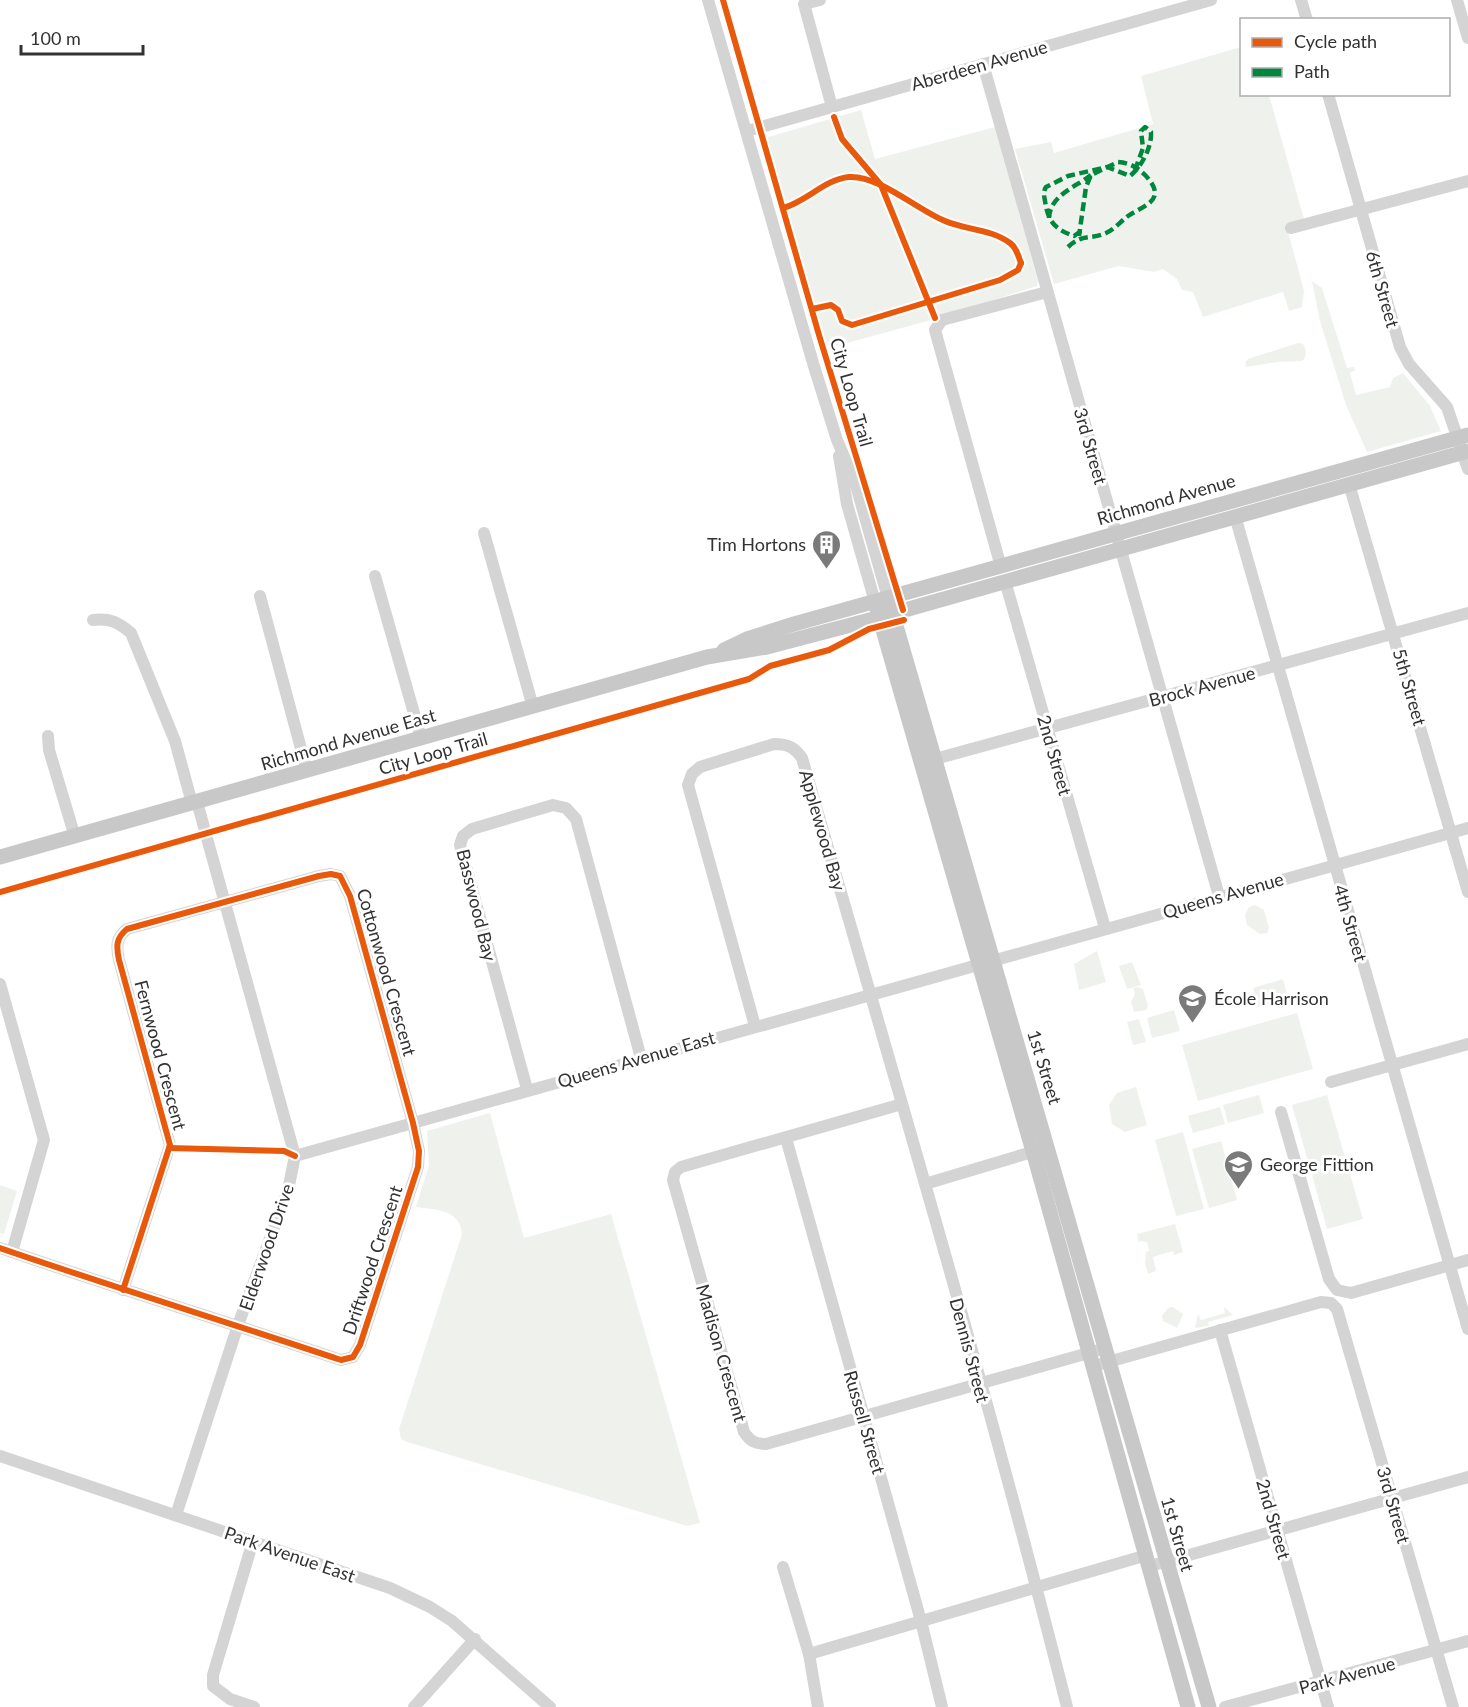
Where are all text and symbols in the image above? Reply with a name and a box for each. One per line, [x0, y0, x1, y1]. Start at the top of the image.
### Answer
scale bar [21, 18, 142, 56]
legend [1240, 18, 1450, 96]
text: 100 m [30, 27, 81, 49]
text: Cycle path [1294, 30, 1377, 52]
street label: Aberdeen Avenue [908, 35, 1050, 95]
text: Path [1294, 60, 1330, 82]
street label: 6th Street [1362, 248, 1405, 330]
street label: City Loop Trail [826, 335, 878, 449]
street label: 3rd Street [1070, 405, 1113, 487]
street label: Richmond Avenue [1094, 469, 1238, 529]
building icon: Tim Hortons [811, 528, 843, 570]
place label: Tim Hortons [707, 533, 806, 555]
street label: 5th Street [1389, 646, 1432, 728]
street label: Brock Avenue [1146, 661, 1258, 711]
street label: Richmond Avenue East [258, 703, 439, 775]
street label: 2nd Street [1033, 712, 1077, 798]
street label: City Loop Trail [376, 727, 490, 779]
street label: Applewood Bay [795, 767, 851, 894]
street label: Basswood Bay [452, 847, 502, 964]
street label: Queens Avenue [1160, 867, 1286, 923]
street label: 4th Street [1330, 882, 1373, 964]
street label: Cottonwood Crescent [353, 886, 422, 1059]
street label: Fernwood Crescent [130, 978, 192, 1133]
school or university icon: École Harrison [1177, 982, 1209, 1024]
place label: École Harrison [1214, 987, 1329, 1009]
street label: Queens Avenue East [555, 1026, 718, 1092]
street label: 1st Street [1023, 1027, 1067, 1107]
school or university icon: George Fittion [1223, 1148, 1255, 1190]
place label: George Fittion [1260, 1153, 1374, 1175]
street label: Elderwood Drive [234, 1181, 298, 1313]
street label: Driftwood Crescent [338, 1182, 407, 1337]
street label: Madison Crescent [692, 1282, 752, 1425]
street label: Dennis Street [945, 1295, 995, 1405]
street label: Russell Street [840, 1368, 890, 1477]
street label: 3rd Street [1373, 1464, 1416, 1546]
street label: 2nd Street [1252, 1476, 1296, 1562]
street label: 1st Street [1157, 1494, 1199, 1574]
street label: Park Avenue East [222, 1521, 359, 1587]
street label: Park Avenue [1296, 1652, 1398, 1698]

